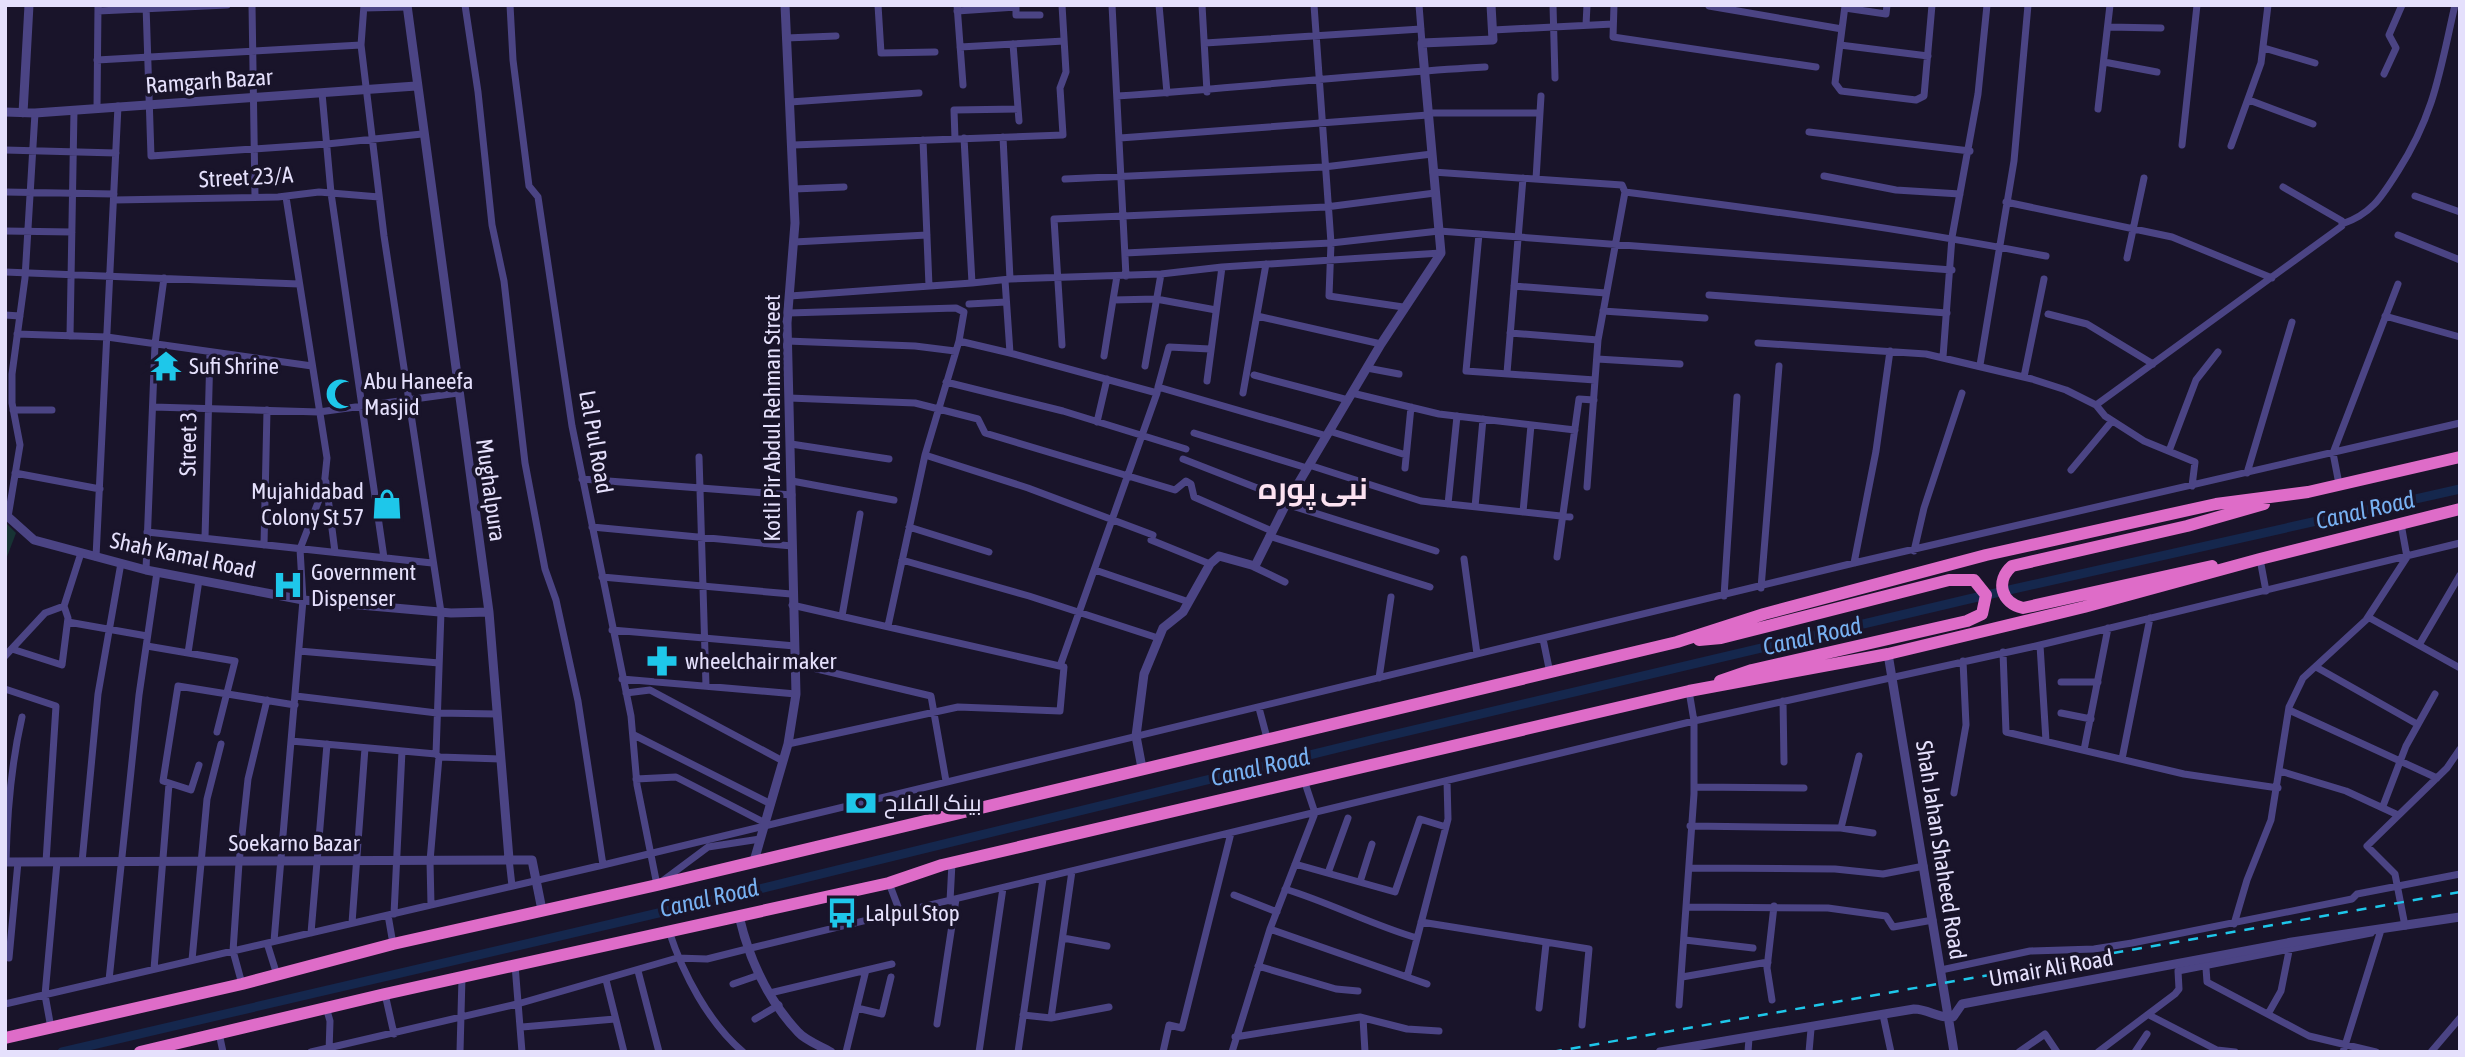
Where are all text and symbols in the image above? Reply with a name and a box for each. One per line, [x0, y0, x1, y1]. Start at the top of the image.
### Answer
street label: Ramgarh Bazar [145, 64, 275, 98]
street label: Street 23/A [198, 162, 294, 192]
street label: Kotli Pir Abdul Rehman Street [759, 294, 785, 542]
temple icon: Sufi Shrine [149, 349, 183, 383]
place label: Sufi Shrine [189, 353, 279, 379]
place label: Abu Haneefa Masjid [364, 368, 473, 420]
mosque icon: Abu Haneefa Masjid [324, 377, 358, 411]
street label: Lal Pul Road [574, 388, 618, 496]
street label: Street 3 [174, 412, 202, 476]
street label: Mughalpura [471, 437, 511, 543]
district label: نبی پورہ [1258, 471, 1368, 510]
place label: Mujahidabad Colony St 57 [251, 478, 364, 530]
water label: Canal Road [2313, 486, 2417, 534]
shop icon: Mujahidabad Colony St 57 [370, 487, 404, 521]
street label: Shah Kamal Road [108, 527, 258, 583]
place label: Government Dispenser [311, 559, 416, 611]
hospital icon: Government Dispenser [271, 568, 305, 602]
water label: Canal Road [1760, 612, 1864, 660]
pharmacy icon: wheelchair maker [645, 644, 679, 678]
place label: wheelchair maker [685, 648, 837, 674]
street label: Shah Jahan Shaheed Road [1911, 739, 1971, 961]
water label: Canal Road [1208, 743, 1312, 791]
bank icon: بینک الفلاح [844, 786, 878, 820]
place label: بینک الفلاح [884, 790, 982, 819]
street label: Soekarno Bazar [229, 830, 361, 856]
water label: Canal Road [657, 874, 761, 922]
bus stop icon: Lalpul Stop [825, 896, 859, 930]
place label: Lalpul Stop [865, 900, 960, 926]
street label: Umair Ali Road [1987, 944, 2115, 992]

